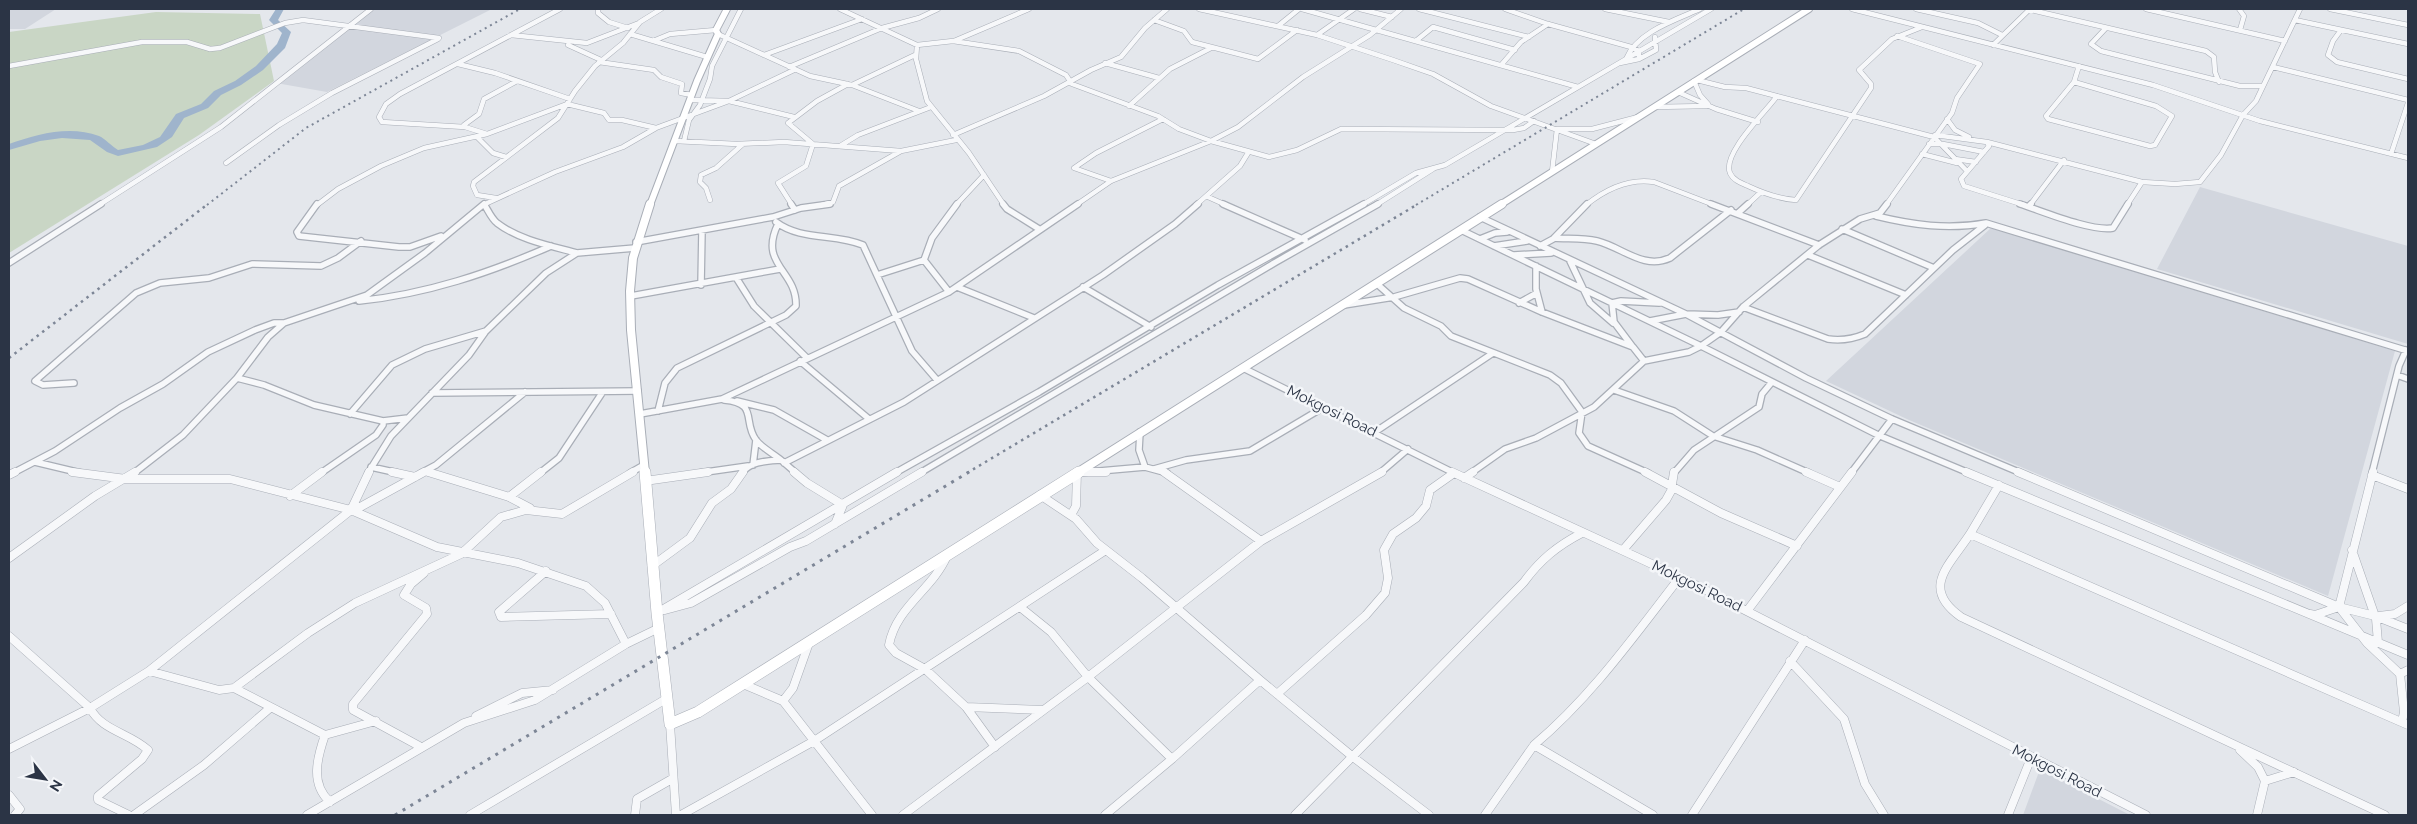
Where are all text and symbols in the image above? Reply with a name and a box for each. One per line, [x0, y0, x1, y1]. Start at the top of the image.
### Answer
street label: Mokgosi Road [1284, 381, 1380, 441]
street label: Mokgosi Road [1649, 556, 1745, 616]
street label: Mokgosi Road [2009, 741, 2105, 801]
north arrow [20, 754, 70, 804]
text: N [47, 777, 66, 794]

